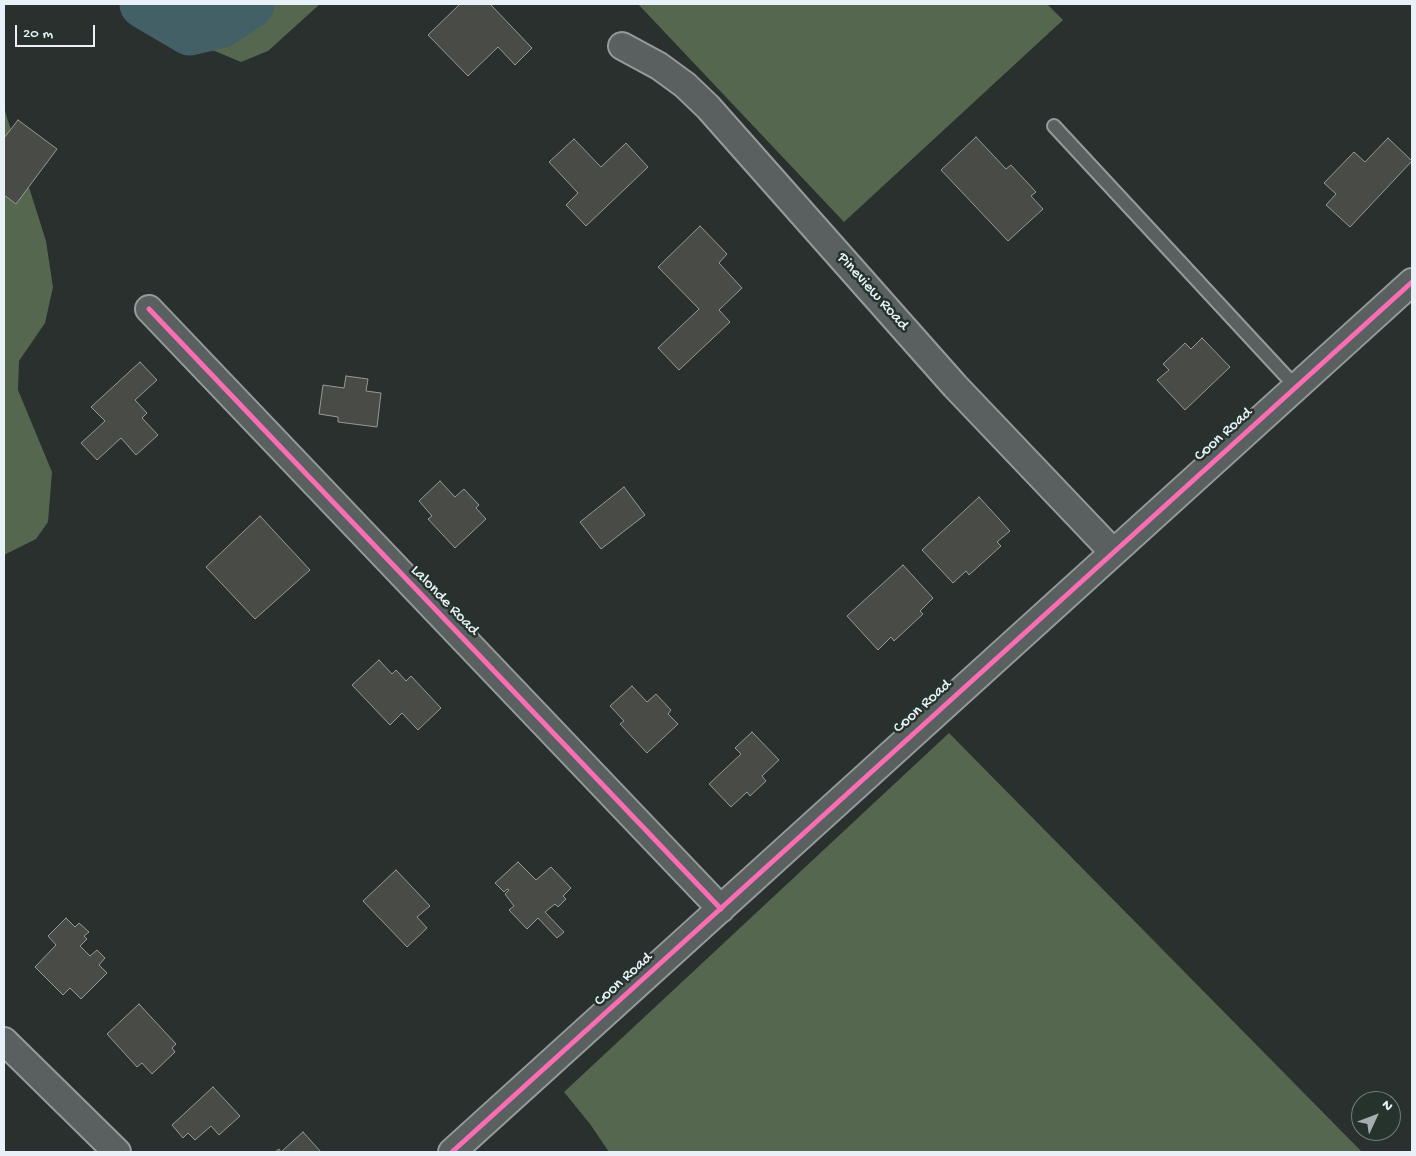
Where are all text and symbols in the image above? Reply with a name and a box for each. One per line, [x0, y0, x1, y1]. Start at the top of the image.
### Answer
scale bar [18, 15, 98, 47]
text: 20 m [23, 25, 53, 43]
street label: Pineview Road [832, 249, 912, 335]
street label: Coon Road [1191, 404, 1257, 466]
street label: Lalonde Road [406, 562, 482, 640]
street label: Coon Road [890, 676, 956, 738]
street label: Coon Road [591, 949, 657, 1011]
north arrow [1351, 1091, 1401, 1141]
text: N [1377, 1097, 1396, 1115]

